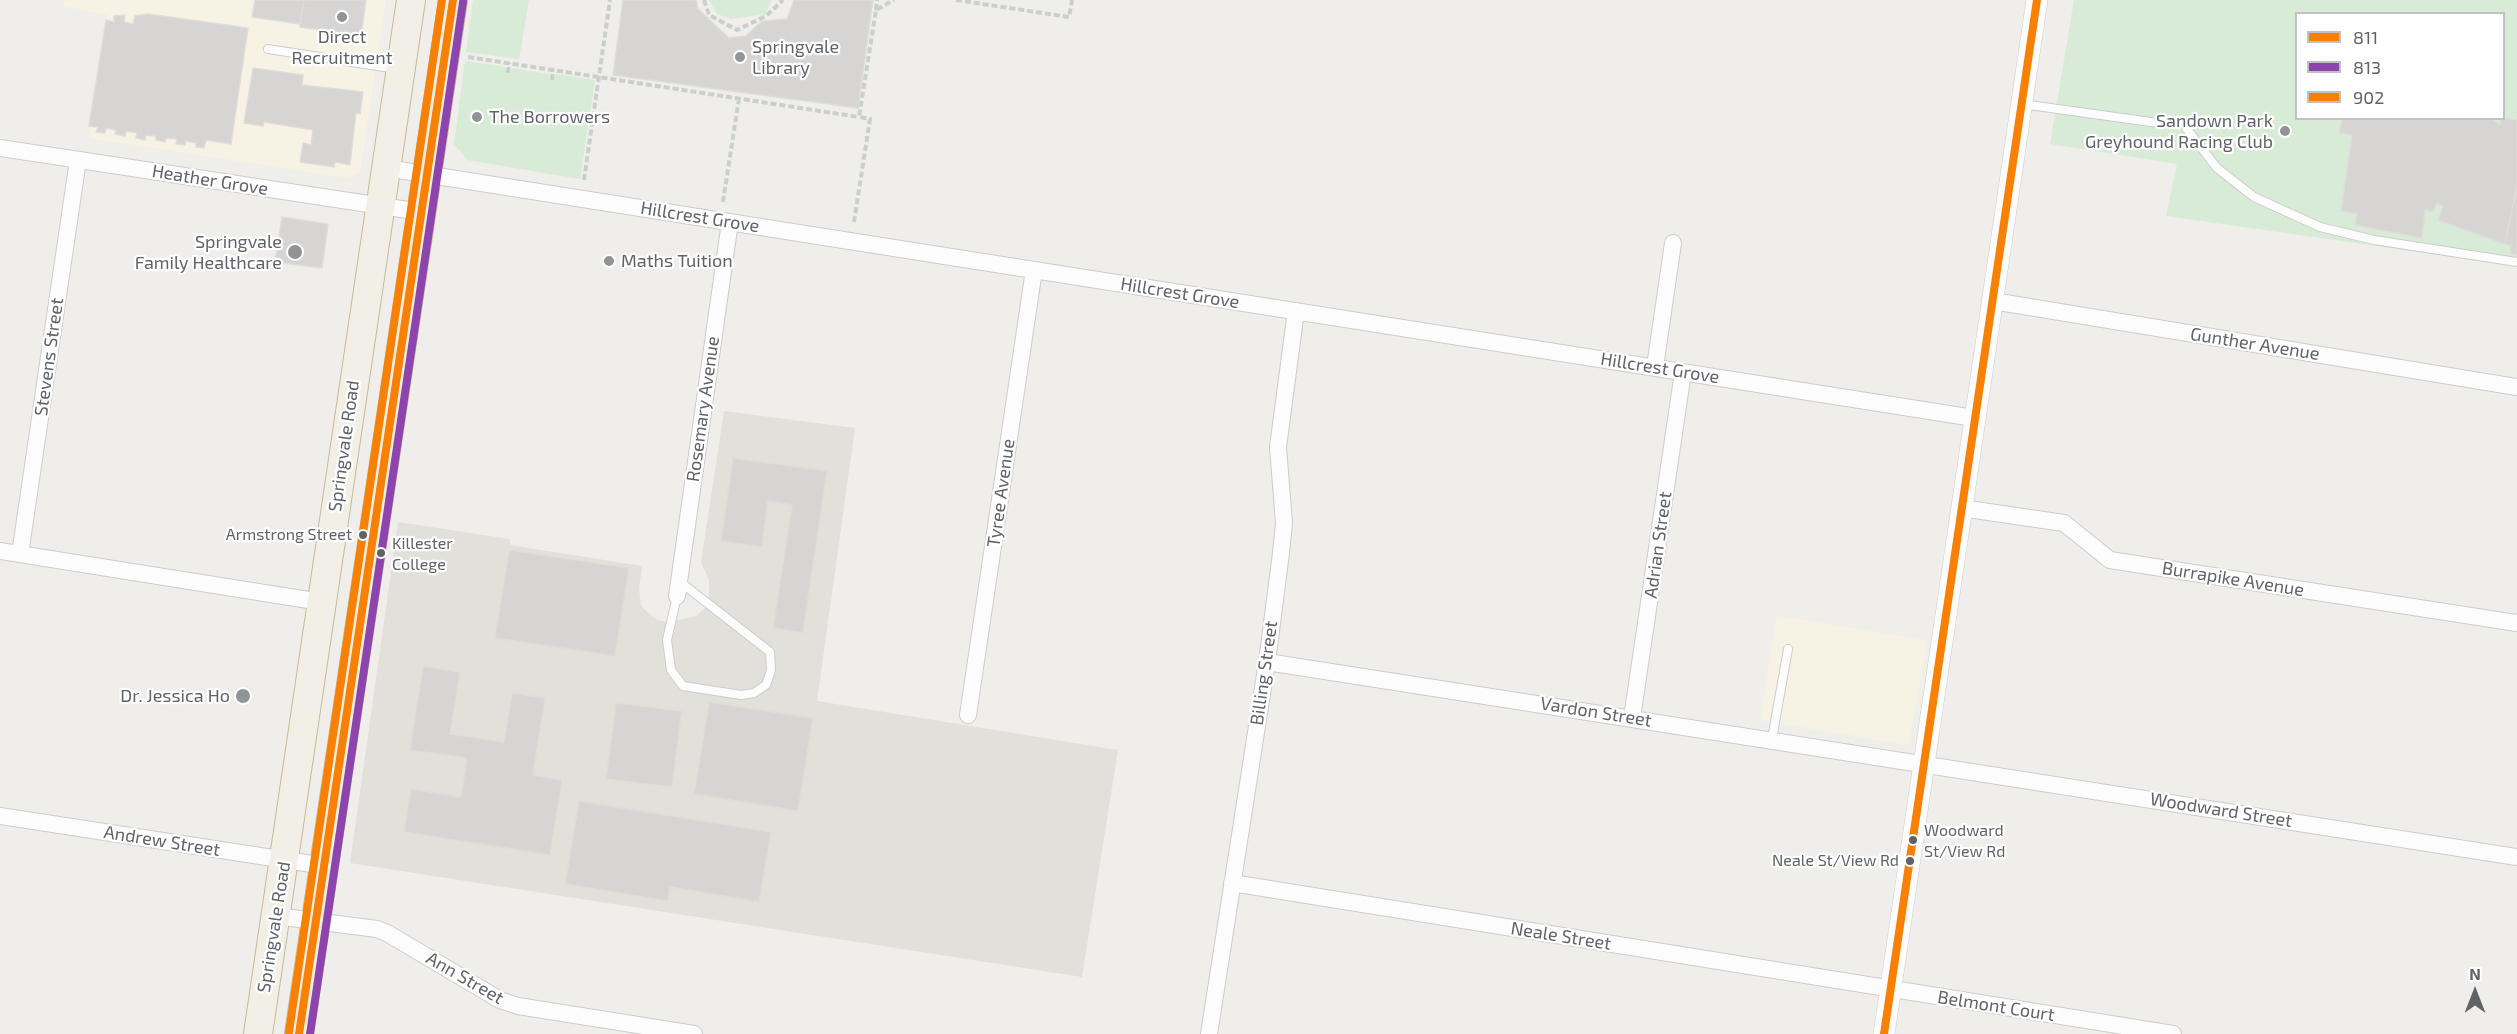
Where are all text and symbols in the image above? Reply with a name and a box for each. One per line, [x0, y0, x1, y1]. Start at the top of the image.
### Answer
marker: Direct Recruitment [335, 10, 349, 24]
legend [2295, 12, 2505, 120]
place label: Direct Recruitment [291, 26, 393, 68]
text: 811 [2353, 26, 2378, 48]
place label: Springvale Library [752, 36, 839, 78]
marker: Springvale Library [733, 50, 747, 64]
text: 813 [2353, 56, 2381, 78]
text: 902 [2353, 86, 2384, 108]
place label: The Borrowers [489, 106, 610, 128]
marker: The Borrowers [470, 110, 484, 124]
place label: Sandown Park Greyhound Racing Club [2085, 110, 2273, 152]
marker: Sandown Park Greyhound Racing Club [2278, 124, 2292, 138]
street label: Heather Grove [150, 160, 270, 200]
street label: Hillcrest Grove [639, 197, 761, 237]
place label: Springvale Family Healthcare [135, 231, 282, 274]
marker: Springvale Family Healthcare [286, 243, 304, 261]
place label: Maths Tuition [621, 250, 733, 272]
marker: Maths Tuition [602, 254, 616, 268]
street label: Hillcrest Grove [1119, 273, 1241, 313]
street label: Stevens Street [30, 296, 68, 418]
street label: Gunther Avenue [2189, 323, 2321, 365]
street label: Rosemary Avenue [682, 335, 724, 483]
street label: Hillcrest Grove [1599, 348, 1721, 388]
street label: Springvale Road [324, 379, 364, 513]
street label: Tyree Avenue [983, 437, 1019, 549]
street label: Adrian Street [1640, 490, 1676, 600]
place label: Armstrong Street [226, 525, 352, 545]
marker: Armstrong Street [357, 529, 369, 541]
place label: Killester College [392, 534, 453, 572]
marker: Killester College [375, 547, 387, 559]
street label: Burrapike Avenue [2160, 557, 2306, 601]
street label: Billing Street [1246, 619, 1282, 727]
place label: Dr. Jessica Ho [120, 685, 230, 707]
marker: Dr. Jessica Ho [234, 687, 252, 705]
street label: Vardon Street [1539, 693, 1653, 731]
street label: Woodward Street [2148, 788, 2294, 832]
street label: Andrew Street [102, 821, 222, 861]
place label: Woodward St/View Rd [1924, 821, 2005, 859]
marker: Woodward St/View Rd [1907, 834, 1919, 846]
place label: Neale St/View Rd [1772, 851, 1899, 871]
marker: Neale St/View Rd [1904, 855, 1916, 867]
street label: Springvale Road [253, 860, 295, 994]
street label: Neale Street [1509, 917, 1613, 955]
street label: Ann Street [422, 947, 508, 1009]
north arrow [2445, 962, 2505, 1022]
text: N [2469, 964, 2481, 983]
street label: Belmont Court [1936, 986, 2056, 1026]

